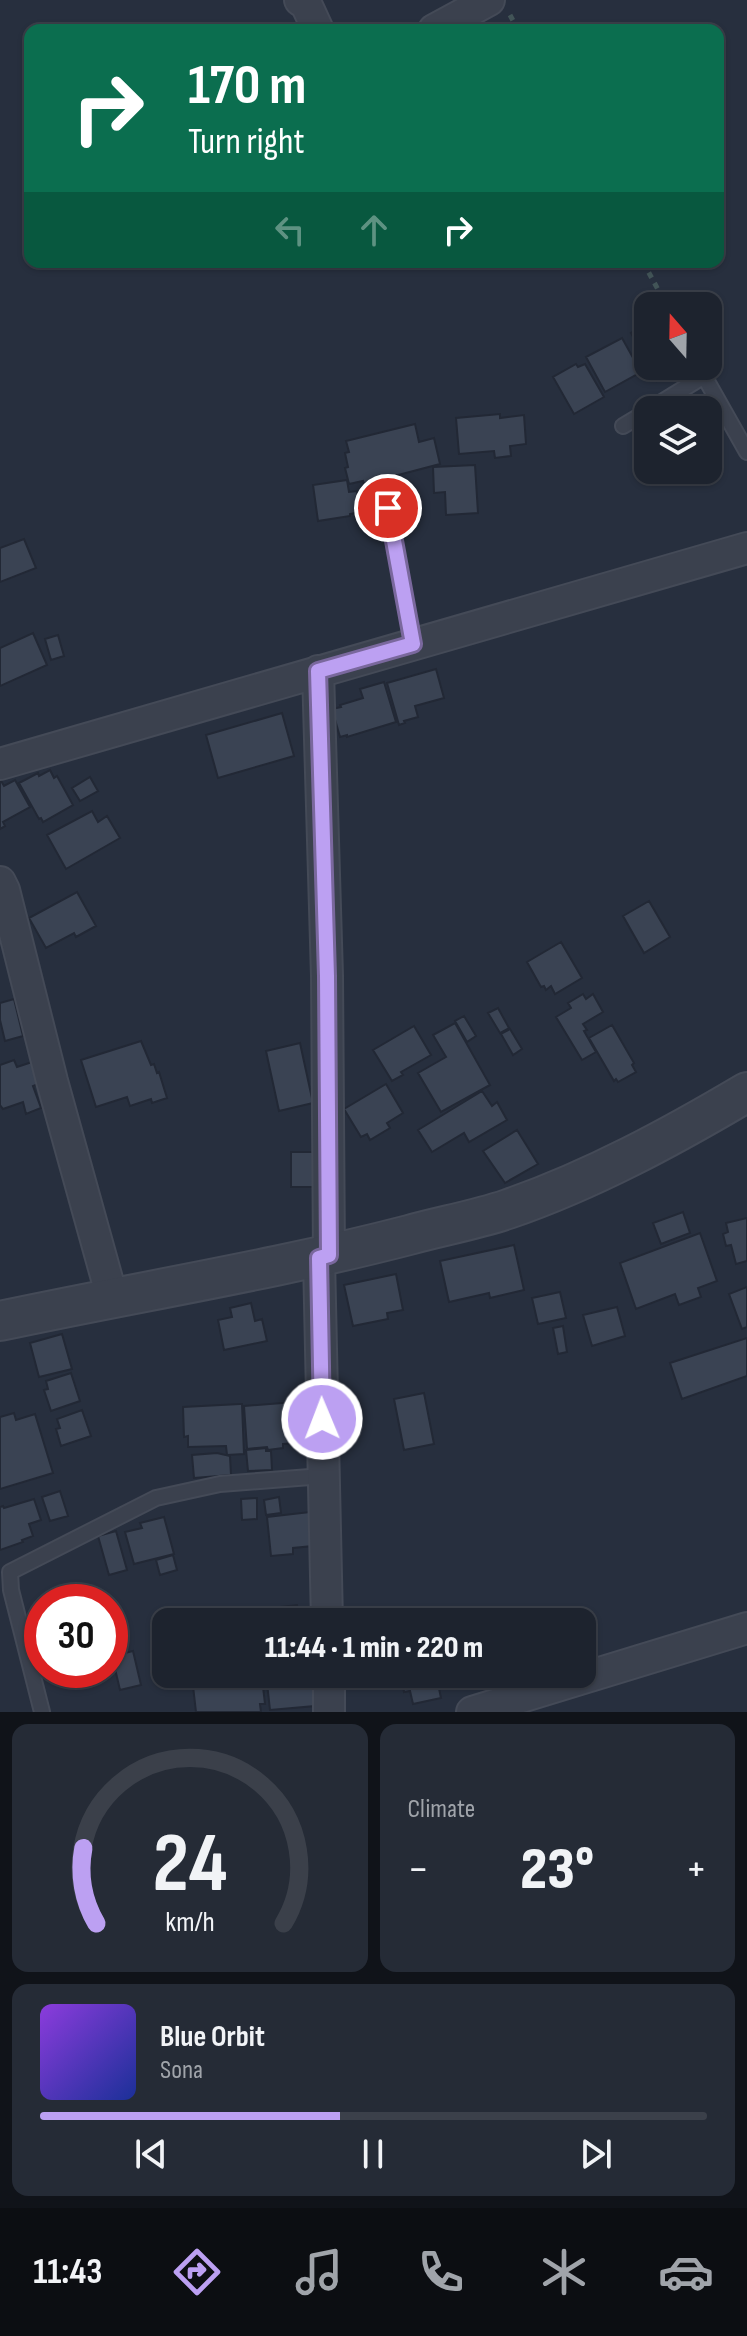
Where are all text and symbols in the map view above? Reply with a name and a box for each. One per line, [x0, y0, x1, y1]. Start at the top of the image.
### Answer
text: 170 m [188, 53, 306, 120]
icon: right [56, 56, 160, 160]
text: Turn right [188, 121, 305, 164]
icon: left [268, 208, 312, 252]
icon: ahead [352, 208, 396, 252]
icon: right [436, 208, 480, 252]
north arrow [634, 292, 722, 380]
map controls [634, 292, 722, 484]
button: layers [634, 396, 722, 484]
pin [354, 474, 422, 542]
icon: arrive [366, 486, 410, 530]
position arrow [280, 1377, 364, 1461]
speed limit sign: 30 [24, 1584, 128, 1688]
text: 11:44 · 1 min · 220 m [265, 1630, 483, 1666]
text: Climate [408, 1794, 475, 1825]
text: 24 [152, 1815, 227, 1915]
text: 23° [520, 1834, 594, 1906]
text: − [408, 1843, 429, 1896]
text: + [685, 1843, 707, 1896]
text: km/h [165, 1905, 214, 1940]
text: Blue Orbit [160, 2019, 265, 2055]
text: Sona [160, 2055, 203, 2086]
icon: previous [129, 2132, 173, 2176]
icon: pause [351, 2132, 395, 2176]
icon: next [574, 2132, 618, 2176]
icon: directions [169, 2244, 225, 2300]
icon: music [291, 2244, 347, 2300]
icon: phone [413, 2244, 469, 2300]
icon: climate [536, 2244, 592, 2300]
icon: car [658, 2244, 714, 2300]
text: 11:43 [33, 2251, 102, 2294]

